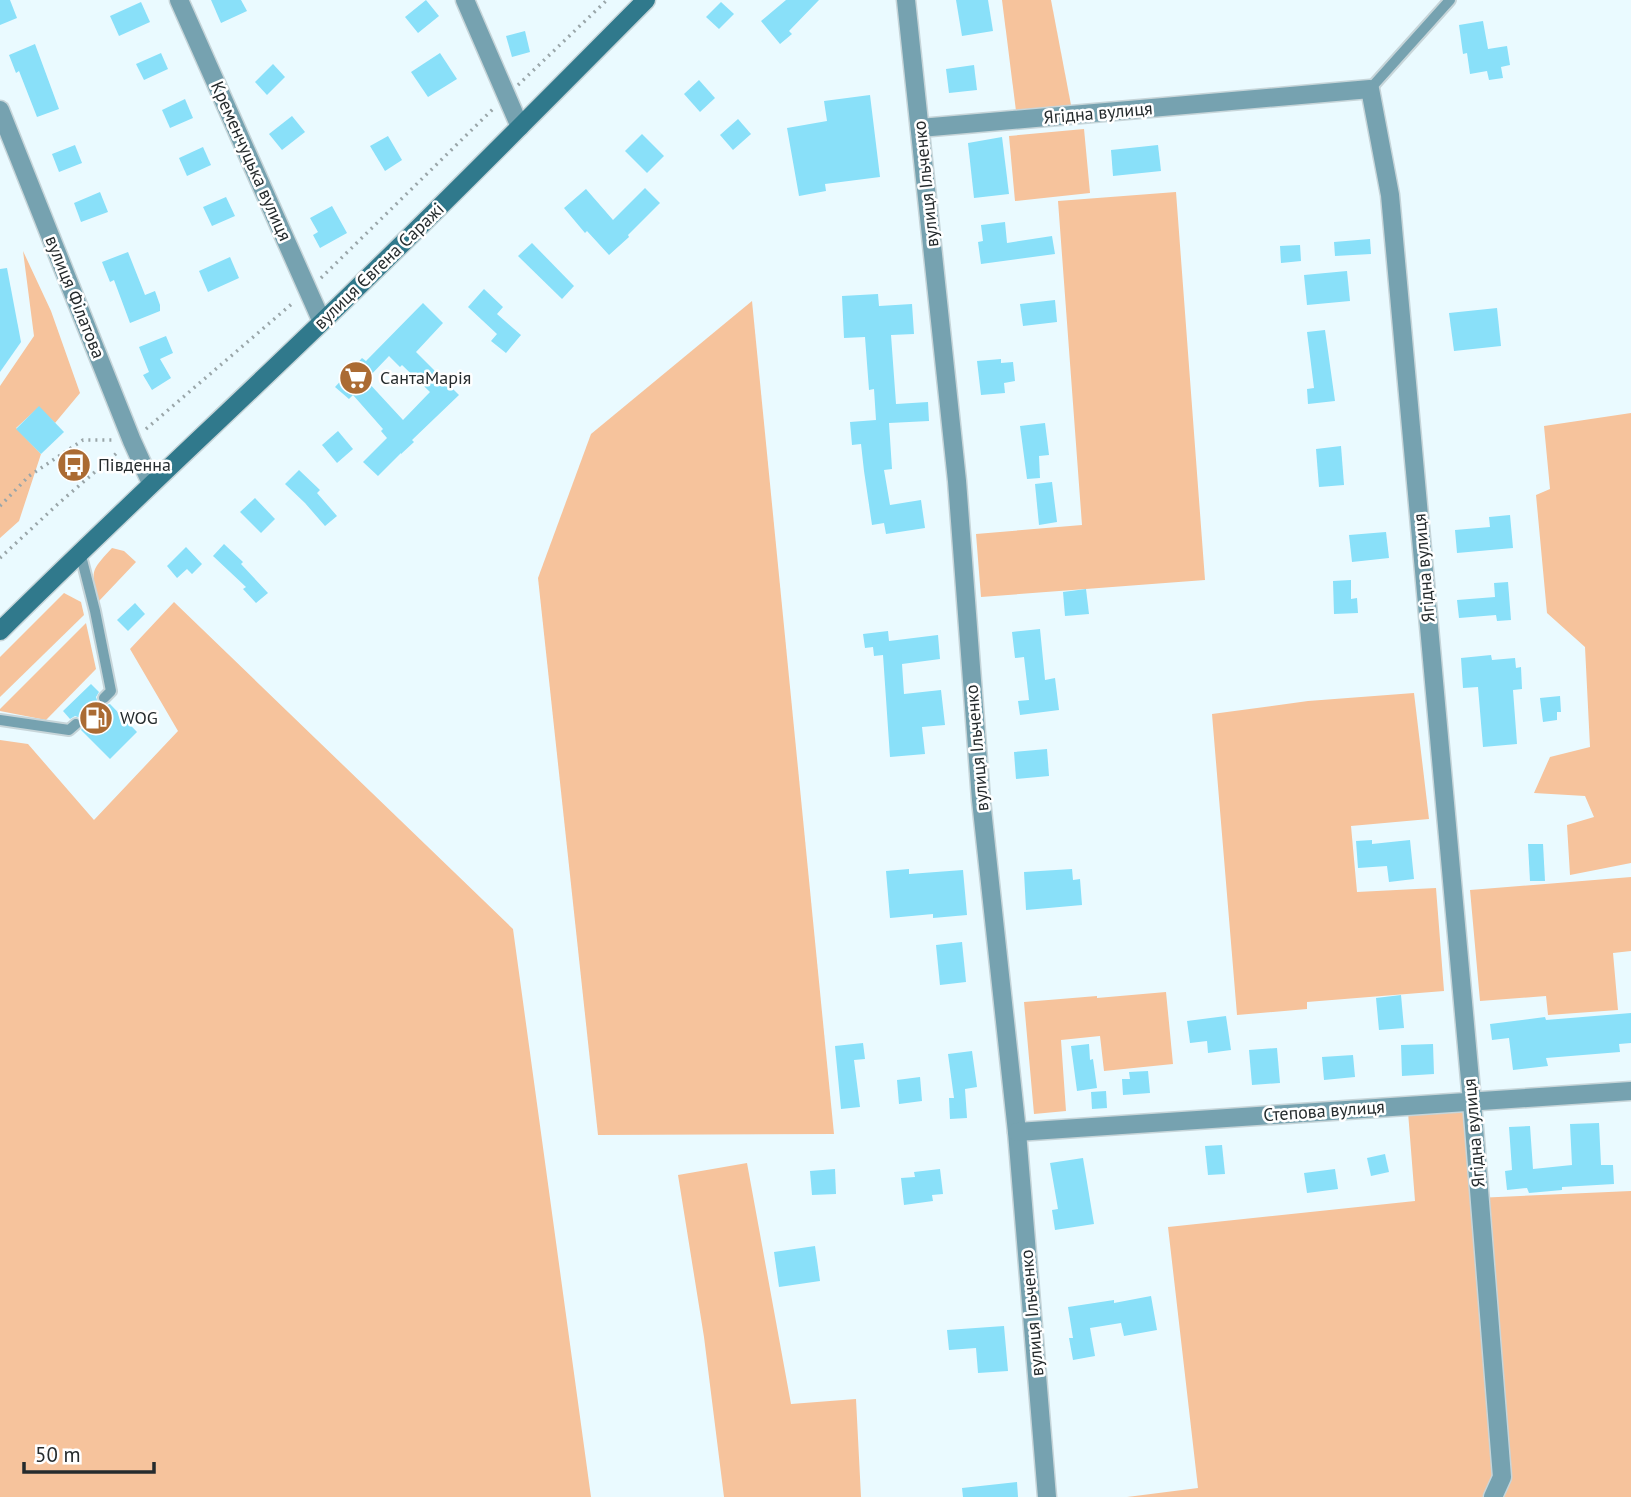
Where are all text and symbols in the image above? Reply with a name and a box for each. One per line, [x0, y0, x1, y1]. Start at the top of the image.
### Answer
street label: Кременчуцька вулиця [206, 77, 297, 244]
street label: Ягідна вулиця [1042, 96, 1153, 129]
street label: вулиця Ільченко [907, 120, 944, 248]
street label: вулиця Євгена Саражі [309, 198, 449, 334]
street label: вулиця Філатова [40, 232, 111, 362]
supermarket icon: СантаМарія [337, 359, 375, 397]
place label: СантаМарія [380, 366, 471, 389]
bus stop icon: Південна [55, 446, 93, 484]
place label: Південна [98, 453, 171, 476]
street label: Ягідна вулиця [1407, 513, 1440, 624]
street label: вулиця Ільченко [960, 684, 993, 812]
fuel station icon: WOG [77, 699, 115, 737]
place label: WOG [120, 706, 158, 729]
street label: Ягідна вулиця [1457, 1078, 1490, 1189]
street label: Степова вулиця [1263, 1095, 1385, 1126]
street label: вулиця Ільченко [1015, 1249, 1048, 1377]
scale bar [24, 1430, 154, 1474]
text: 50 m [35, 1441, 81, 1468]

